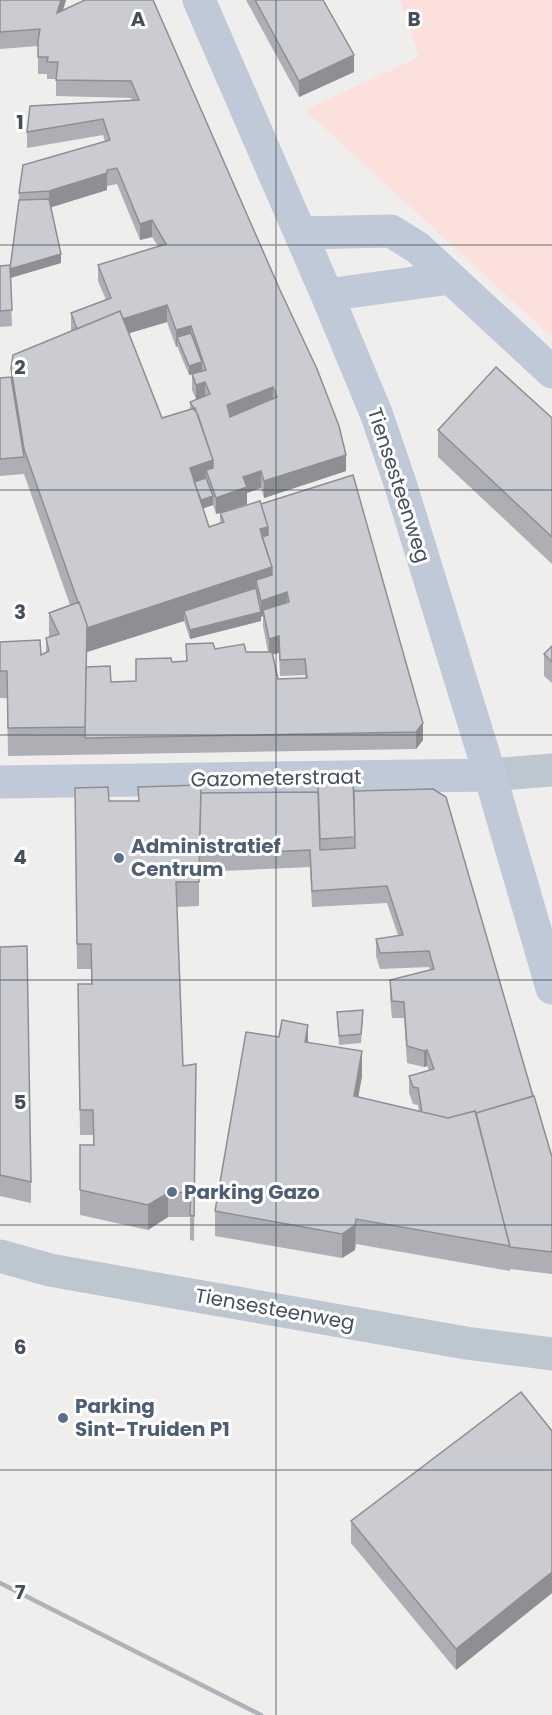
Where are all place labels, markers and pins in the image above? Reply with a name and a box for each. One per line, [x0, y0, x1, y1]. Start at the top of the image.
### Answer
place label: Administratief Centrum [131, 832, 281, 883]
marker: Administratief Centrum [112, 851, 126, 865]
place label: Parking Gazo [184, 1178, 320, 1206]
marker: Parking Gazo [165, 1185, 179, 1199]
place label: Parking Sint-Truiden P1 [75, 1392, 230, 1443]
marker: Parking Sint-Truiden P1 [56, 1411, 70, 1425]

